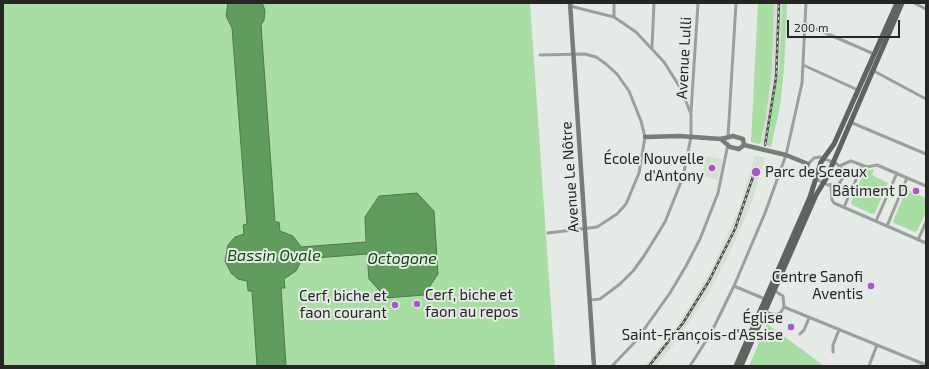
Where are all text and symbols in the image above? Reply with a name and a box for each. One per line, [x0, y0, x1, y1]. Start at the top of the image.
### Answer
scale bar [789, 12, 902, 38]
street label: Avenue Lulli [673, 16, 695, 100]
text: 200 m [794, 20, 828, 34]
street label: Avenue Le Nôtre [557, 121, 583, 233]
place label: École Nouvelle d'Antony [603, 150, 704, 185]
marker: École Nouvelle d'Antony [707, 163, 717, 173]
place label: Parc de Sceaux [765, 163, 867, 181]
marker: Parc de Sceaux [750, 166, 762, 178]
place label: Bâtiment D [832, 182, 908, 200]
marker: Bâtiment D [911, 186, 921, 196]
water label: Bassin Ovale [227, 246, 321, 266]
water label: Octogone [367, 249, 437, 269]
place label: Centre Sanofi Aventis [772, 268, 863, 303]
marker: Centre Sanofi Aventis [866, 281, 876, 291]
place label: Cerf, biche et faon au repos [425, 286, 518, 321]
place label: Cerf, biche et faon courant [299, 287, 387, 322]
marker: Cerf, biche et faon au repos [412, 299, 422, 309]
marker: Cerf, biche et faon courant [390, 300, 400, 310]
place label: Église Saint-François-d'Assise [622, 309, 783, 344]
marker: Église Saint-François-d'Assise [786, 322, 796, 332]

